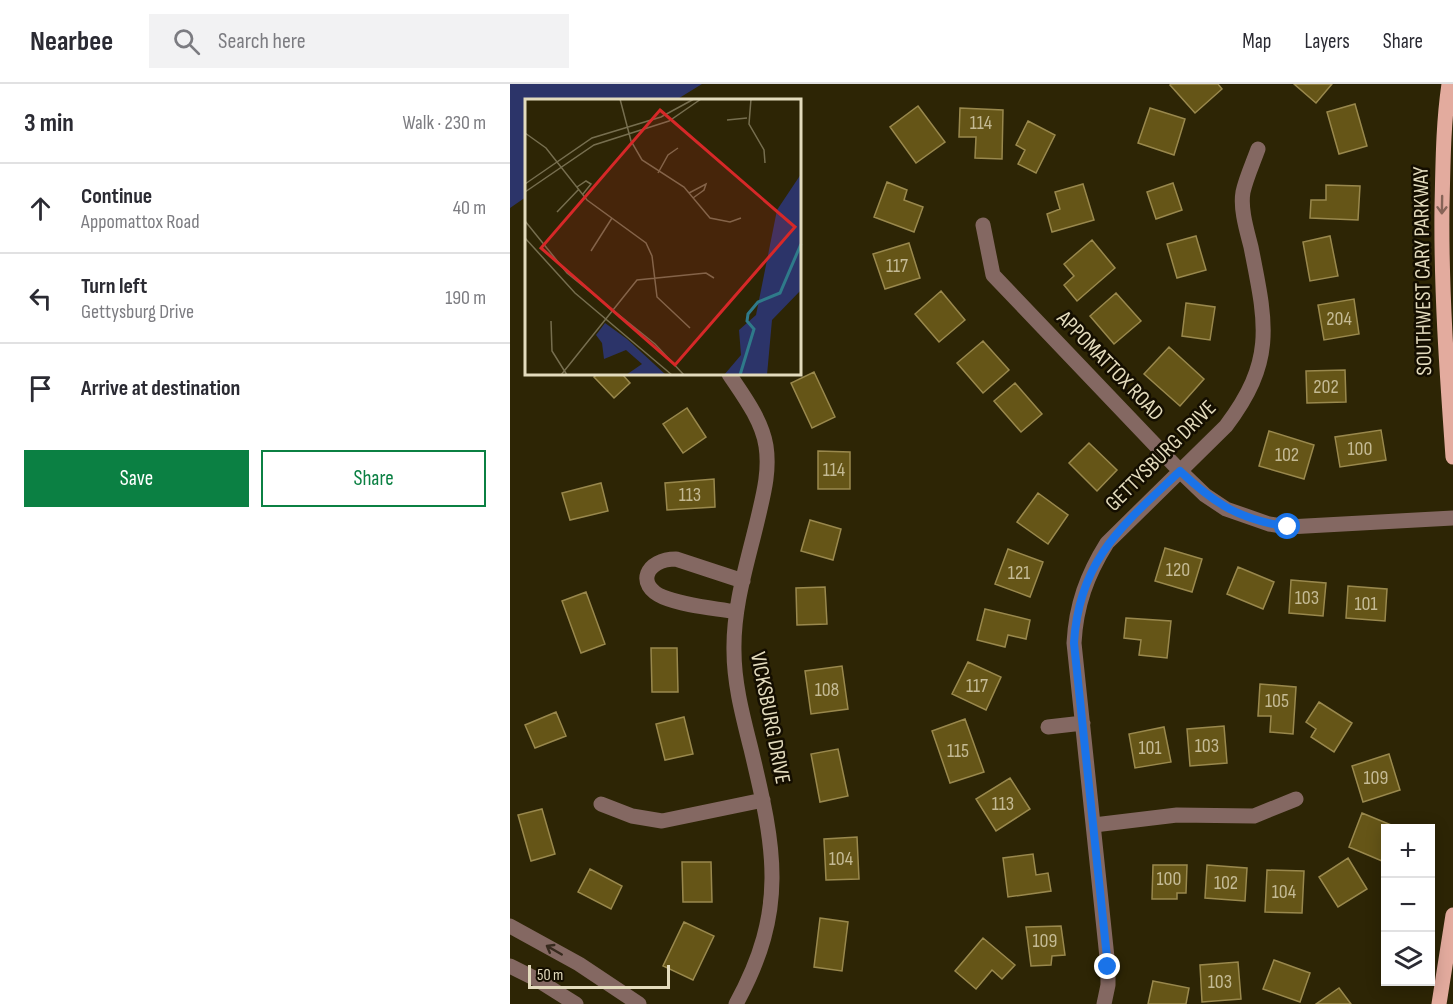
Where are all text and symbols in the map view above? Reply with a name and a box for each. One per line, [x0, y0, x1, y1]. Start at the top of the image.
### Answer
search box [149, 14, 569, 68]
text: Nearbee [30, 25, 113, 58]
icon: search [170, 25, 203, 58]
text: Search here [218, 28, 306, 55]
text: Map [1242, 29, 1271, 54]
text: Layers [1304, 29, 1350, 54]
text: Share [1383, 29, 1423, 54]
inset map [525, 99, 801, 375]
text: 3 min [24, 108, 74, 139]
text: Walk · 230 m [403, 111, 486, 135]
house number: 114 [970, 111, 992, 135]
street label: SOUTHWEST CARY PARKWAY [1408, 166, 1438, 376]
text: Continue [81, 183, 152, 210]
icon: ahead [24, 192, 57, 225]
one-way arrow [1436, 195, 1448, 215]
text: 40 m [453, 196, 486, 220]
text: Appomattox Road [81, 210, 200, 234]
house number: 117 [886, 254, 908, 278]
text: Turn left [81, 273, 147, 300]
icon: left [24, 282, 57, 315]
text: 190 m [445, 286, 486, 310]
text: Gettysburg Drive [81, 300, 194, 324]
street label: APPOMATTOX ROAD [1050, 305, 1169, 427]
house number: 204 [1326, 307, 1352, 331]
icon: arrive [24, 372, 57, 405]
text: Arrive at destination [81, 375, 240, 402]
house number: 202 [1313, 375, 1339, 399]
street label: GETTYSBURG DRIVE [1100, 395, 1222, 517]
house number: 100 [1348, 437, 1372, 461]
house number: 102 [1275, 443, 1299, 467]
button: Save [24, 450, 249, 507]
button: Share [261, 450, 486, 507]
house number: 114 [823, 458, 845, 482]
house number: 113 [679, 483, 701, 507]
route start [1274, 513, 1300, 539]
house number: 120 [1166, 558, 1190, 582]
house number: 121 [1008, 561, 1030, 585]
house number: 103 [1295, 586, 1319, 610]
house number: 101 [1355, 592, 1377, 616]
street label: VICKSBURG DRIVE [744, 650, 796, 786]
house number: 117 [966, 674, 988, 698]
house number: 108 [815, 678, 839, 702]
house number: 105 [1265, 689, 1289, 713]
house number: 103 [1195, 734, 1219, 758]
house number: 101 [1139, 736, 1161, 760]
house number: 115 [947, 739, 969, 763]
house number: 109 [1364, 766, 1388, 790]
house number: 113 [992, 792, 1014, 816]
map controls [1381, 824, 1435, 986]
button: + [1381, 824, 1435, 878]
house number: 104 [829, 847, 853, 871]
house number: 100 [1157, 867, 1181, 891]
house number: 102 [1214, 871, 1238, 895]
button: − [1381, 878, 1435, 932]
house number: 104 [1272, 880, 1296, 904]
house number: 109 [1033, 929, 1057, 953]
button: layers [1381, 932, 1435, 986]
one-way arrow [546, 943, 563, 955]
route end [1094, 953, 1120, 979]
scale bar [528, 962, 670, 990]
text: 50 m [537, 966, 563, 985]
house number: 103 [1208, 970, 1232, 994]

